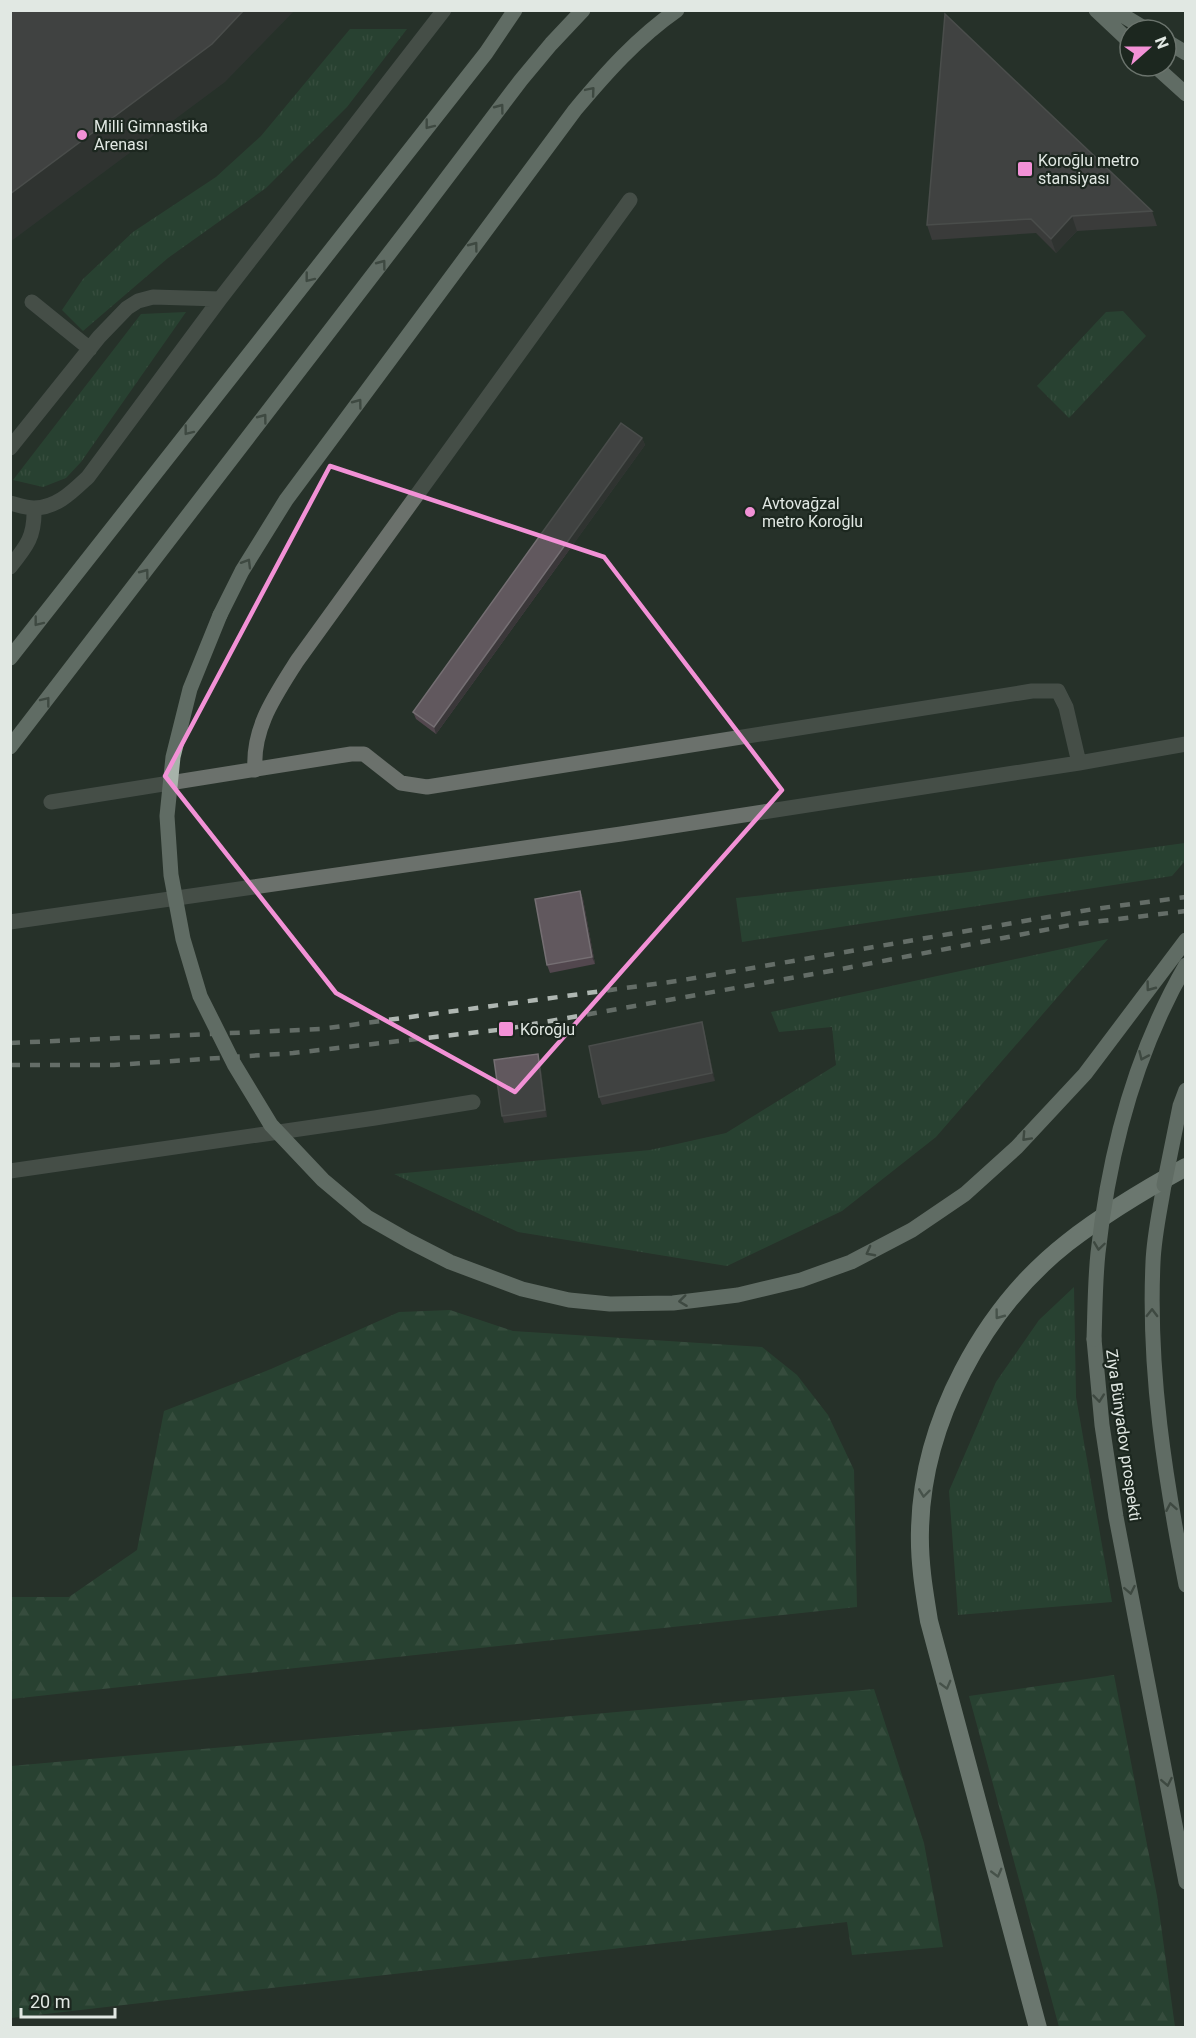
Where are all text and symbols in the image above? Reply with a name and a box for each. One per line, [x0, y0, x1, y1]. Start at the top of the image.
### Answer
north arrow [1118, 18, 1178, 78]
text: N [1151, 34, 1172, 51]
one-way arrow [584, 87, 595, 98]
one-way arrow [492, 104, 503, 115]
place label: Milli Gimnastika Arenası [94, 117, 208, 154]
one-way arrow [426, 118, 437, 129]
marker: Milli Gimnastika Arenası [75, 128, 89, 142]
place label: Koroğlu metro stansiyası [1038, 151, 1139, 188]
marker: Koroğlu metro stansiyası [1016, 160, 1034, 178]
one-way arrow [467, 242, 478, 253]
one-way arrow [375, 259, 386, 270]
one-way arrow [305, 271, 316, 282]
one-way arrow [351, 399, 362, 410]
one-way arrow [256, 414, 267, 425]
one-way arrow [185, 424, 196, 435]
place label: Avtovağzal metro Koroğlu [762, 494, 863, 531]
marker: Avtovağzal metro Koroğlu [743, 505, 757, 519]
one-way arrow [240, 559, 252, 569]
one-way arrow [137, 569, 148, 580]
one-way arrow [34, 616, 45, 627]
one-way arrow [39, 697, 50, 708]
one-way arrow [1147, 981, 1158, 992]
marker: Koroğlu [497, 1020, 515, 1038]
place label: Koroğlu [520, 1020, 575, 1039]
one-way arrow [1138, 1050, 1150, 1061]
one-way arrow [1023, 1130, 1034, 1141]
one-way arrow [1094, 1241, 1106, 1250]
one-way arrow [866, 1245, 876, 1256]
one-way arrow [678, 1295, 688, 1307]
one-way arrow [995, 1308, 1006, 1319]
one-way arrow [1146, 1308, 1158, 1317]
street label: Ziya Bünyadov prospekti [1102, 1348, 1145, 1522]
one-way arrow [1092, 1393, 1105, 1402]
one-way arrow [918, 1488, 931, 1497]
one-way arrow [1165, 1502, 1178, 1512]
one-way arrow [1123, 1585, 1136, 1595]
one-way arrow [938, 1679, 951, 1689]
one-way arrow [1160, 1776, 1173, 1786]
one-way arrow [989, 1868, 1002, 1878]
scale bar [21, 1981, 116, 2019]
text: 20 m [30, 1991, 70, 2012]

